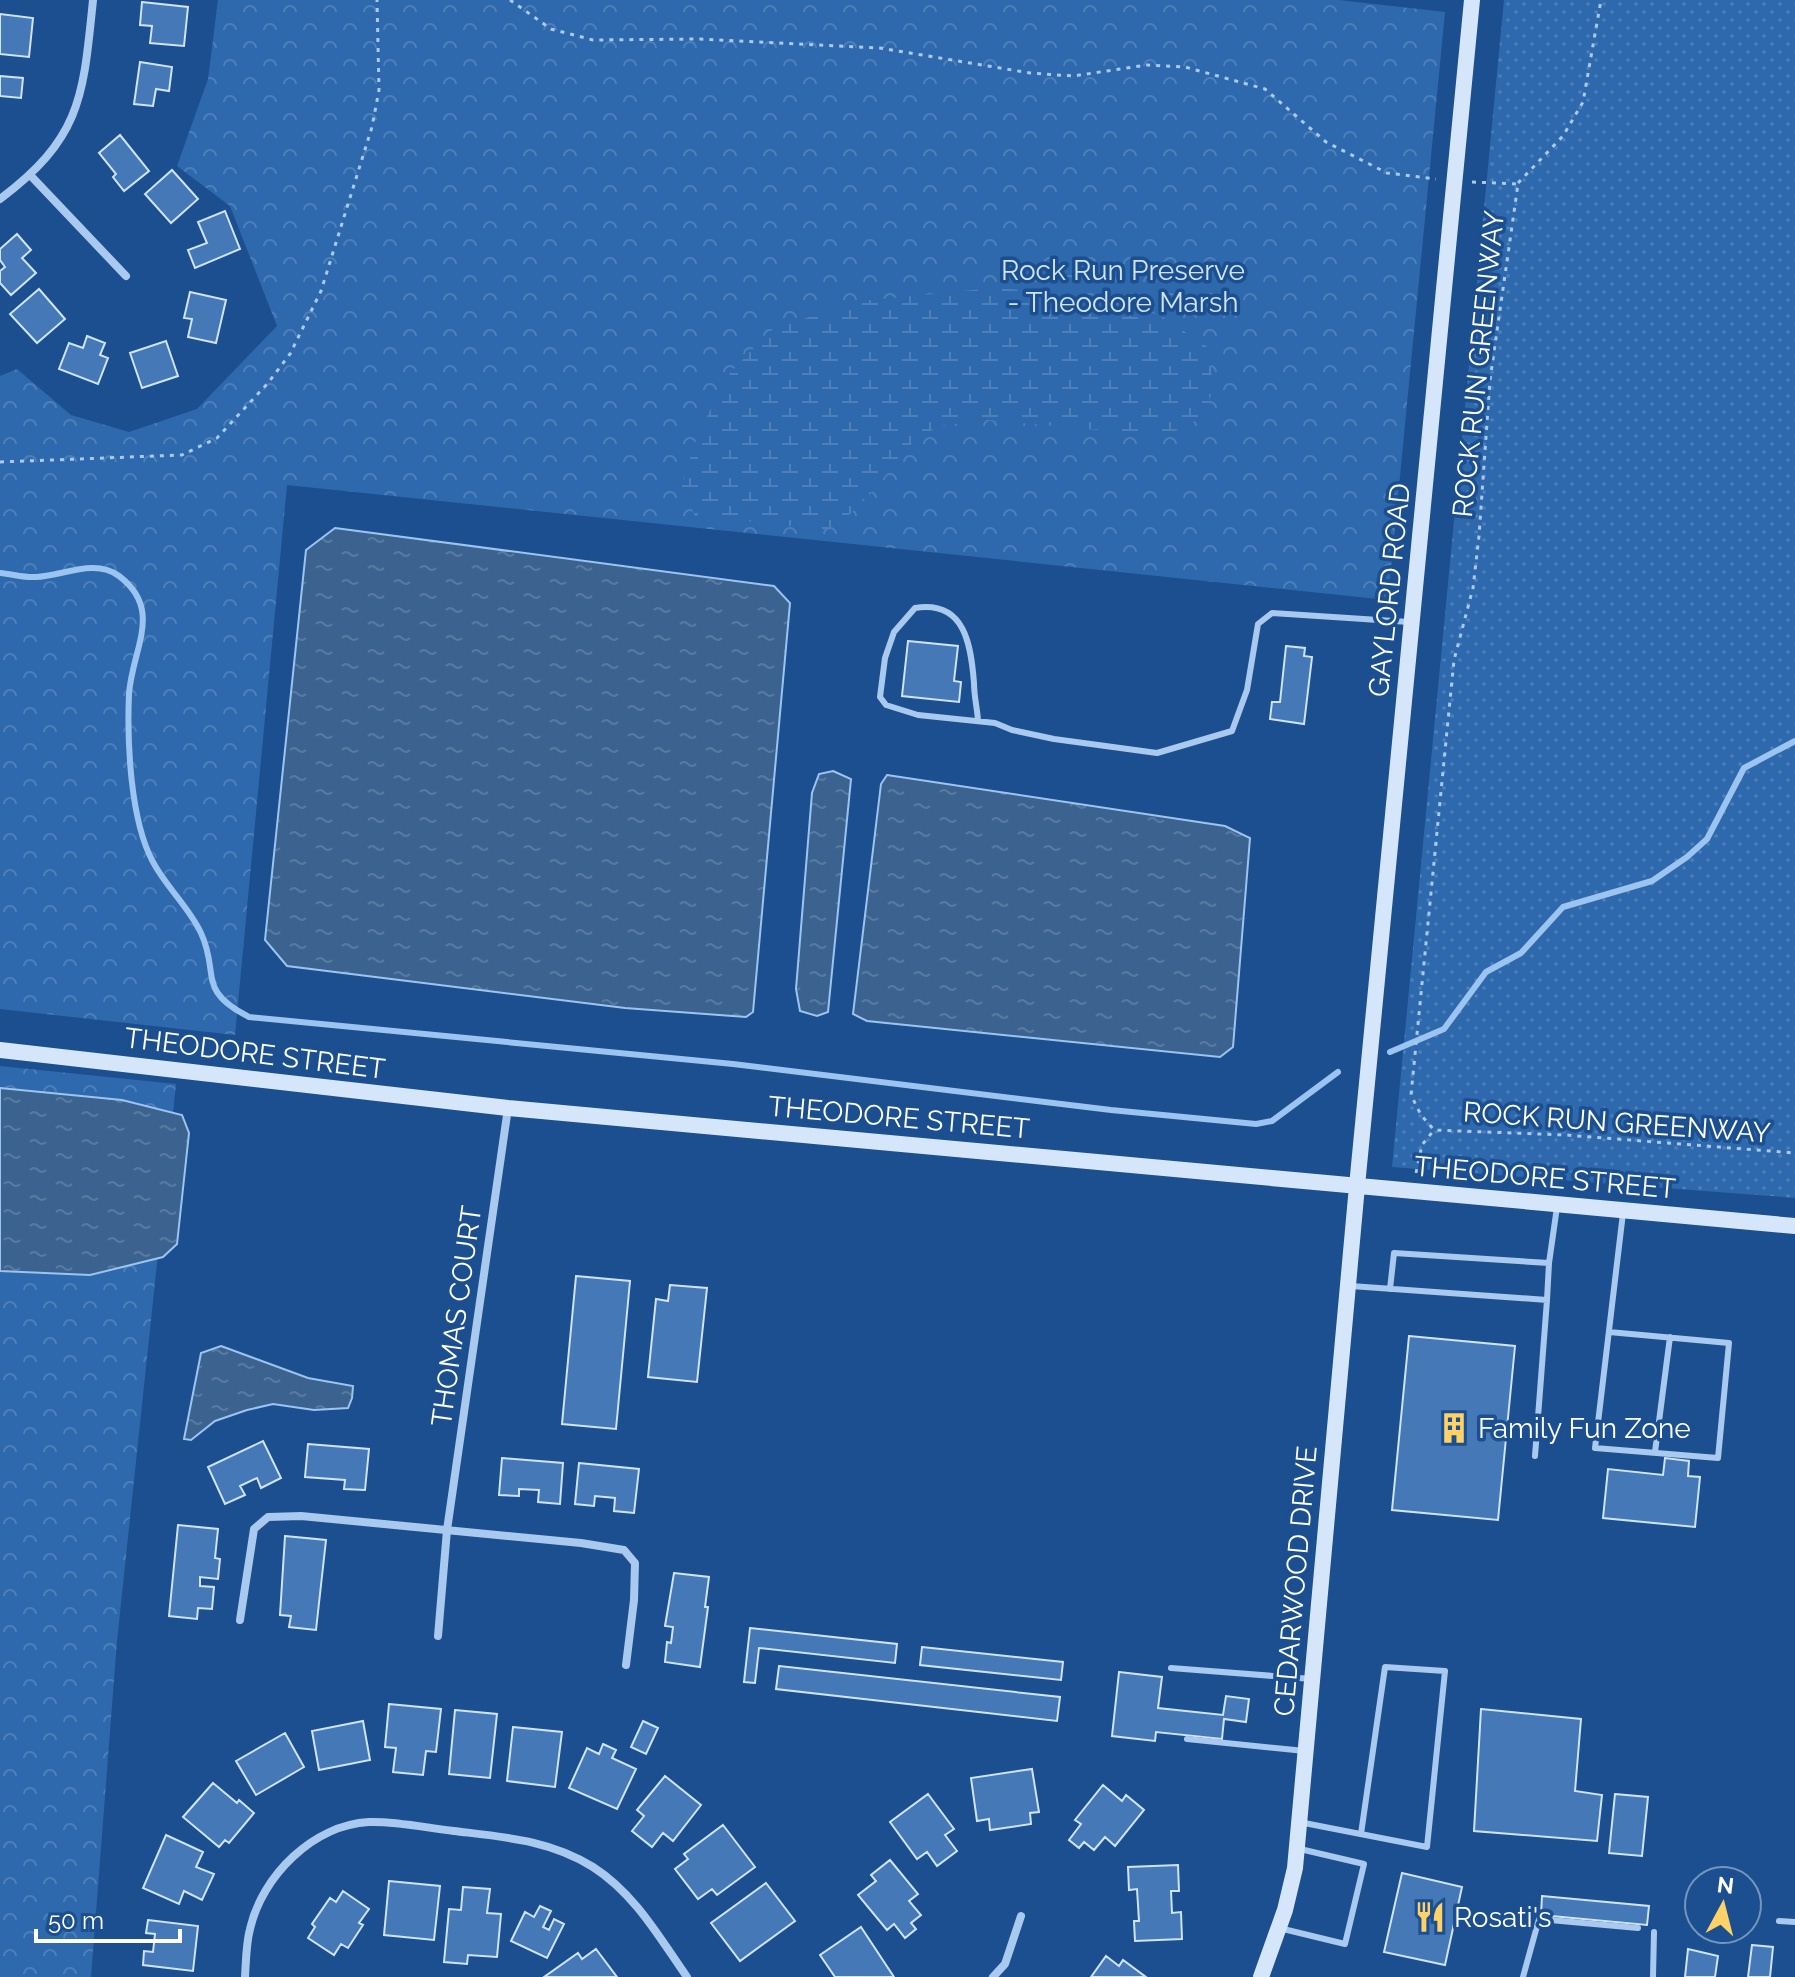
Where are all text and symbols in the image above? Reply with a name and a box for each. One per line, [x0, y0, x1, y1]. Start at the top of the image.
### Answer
street label: ROCK RUN GREENWAY [1446, 209, 1511, 519]
park label: Rock Run Preserve - Theodore Marsh [1001, 254, 1245, 319]
street label: GAYLORD ROAD [1362, 482, 1417, 698]
street label: THEODORE STREET [123, 1021, 387, 1086]
street label: THEODORE STREET [767, 1090, 1031, 1145]
street label: ROCK RUN GREENWAY [1462, 1095, 1772, 1150]
street label: THEODORE STREET [1413, 1150, 1677, 1205]
street label: THOMAS COURT [425, 1204, 488, 1428]
building icon: Family Fun Zone [1437, 1411, 1471, 1445]
place label: Family Fun Zone [1478, 1412, 1691, 1445]
street label: CEDARWOOD DRIVE [1267, 1444, 1324, 1718]
north arrow [1683, 1865, 1763, 1945]
text: N [1716, 1871, 1735, 1899]
scale bar [36, 1893, 180, 1943]
restaurant icon: Rosati's [1413, 1900, 1447, 1934]
place label: Rosati's [1454, 1901, 1551, 1934]
text: 50 m [48, 1906, 104, 1935]

